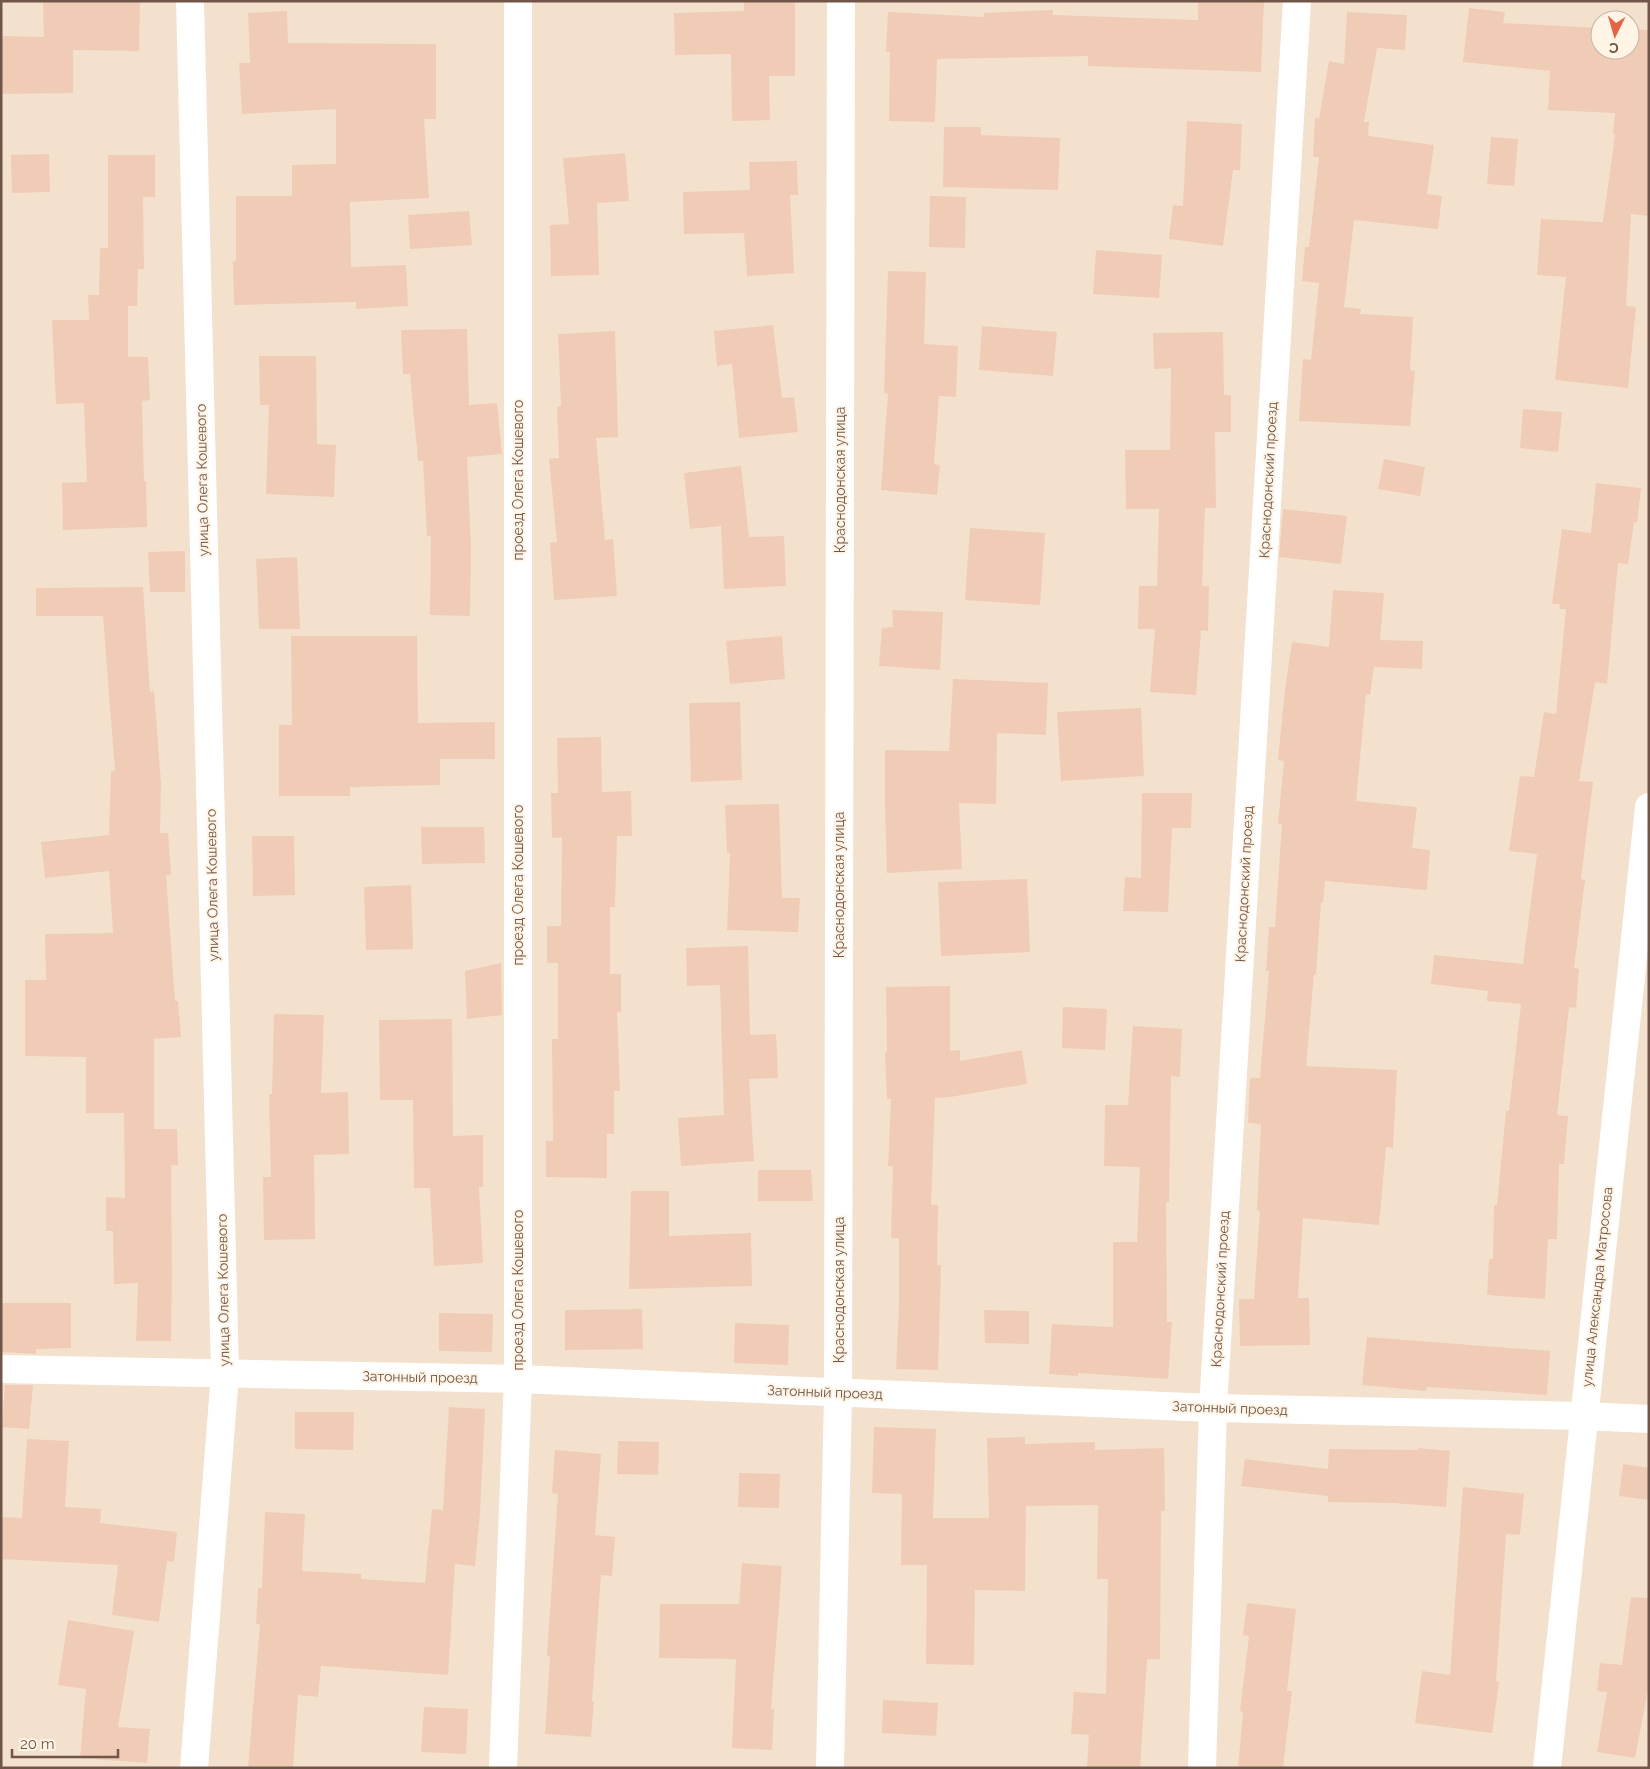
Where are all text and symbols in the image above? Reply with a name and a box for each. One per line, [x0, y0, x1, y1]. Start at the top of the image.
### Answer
north arrow [1590, 10, 1640, 60]
text: С [1608, 40, 1619, 56]
street label: проезд Олега Кошевого [510, 400, 526, 560]
street label: Краснодонский проезд [1256, 401, 1280, 559]
street label: улица Олега Кошевого [193, 404, 211, 556]
street label: Краснодонская улица [832, 407, 848, 553]
street label: проезд Олега Кошевого [510, 805, 526, 965]
street label: Краснодонский проезд [1232, 805, 1256, 963]
street label: улица Олега Кошевого [203, 809, 221, 961]
street label: Краснодонская улица [831, 812, 847, 958]
street label: улица Александра Матросова [1579, 1186, 1615, 1388]
street label: проезд Олега Кошевого [510, 1210, 526, 1370]
street label: Краснодонский проезд [1208, 1210, 1232, 1368]
street label: улица Олега Кошевого [214, 1214, 232, 1366]
street label: Краснодонская улица [831, 1217, 847, 1363]
street label: Затонный проезд [362, 1368, 478, 1386]
street label: Затонный проезд [767, 1382, 883, 1402]
street label: Затонный проезд [1172, 1398, 1288, 1418]
scale bar [12, 1726, 119, 1758]
text: 20 m [20, 1735, 55, 1753]

